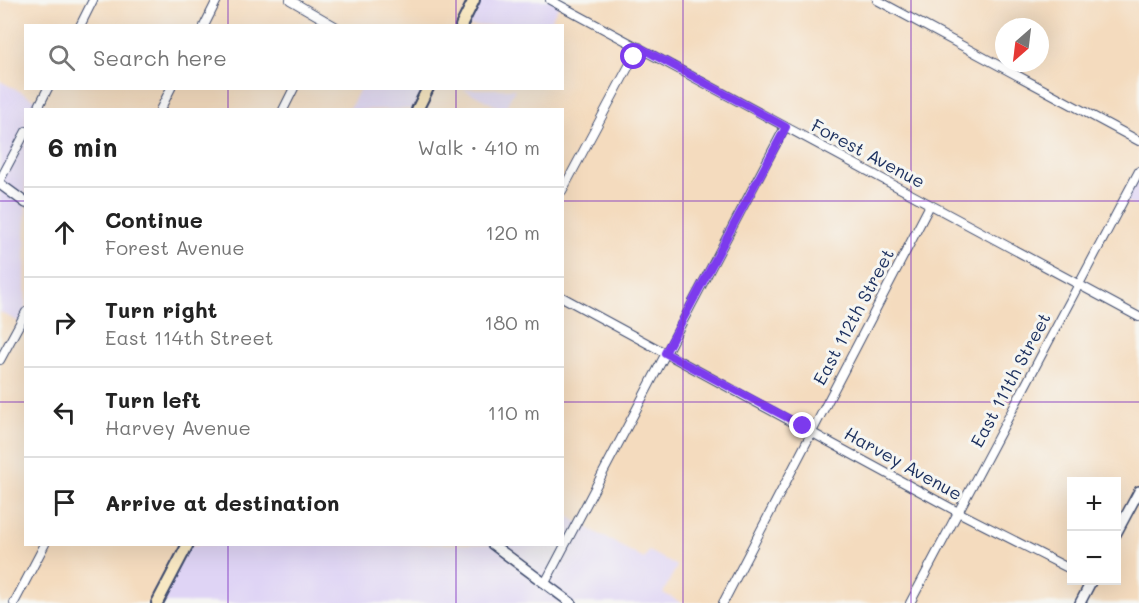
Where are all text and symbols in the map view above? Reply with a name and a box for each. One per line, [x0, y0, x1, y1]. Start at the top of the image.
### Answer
north arrow [995, 18, 1049, 72]
search box [24, 24, 564, 90]
icon: search [45, 41, 78, 74]
text: Search here [93, 43, 227, 72]
route start [620, 43, 646, 69]
street label: Forest Avenue [807, 113, 930, 193]
text: 6 min [48, 130, 117, 164]
text: Walk · 410 m [417, 134, 540, 160]
text: Continue [105, 205, 203, 234]
icon: ahead [48, 216, 81, 249]
text: 120 m [485, 219, 540, 245]
text: Forest Avenue [105, 234, 245, 260]
street label: East 112th Street [807, 244, 899, 389]
text: Turn right [105, 295, 217, 324]
icon: right [48, 306, 81, 339]
street label: East 111th Street [964, 308, 1056, 451]
text: 180 m [484, 309, 540, 335]
text: East 114th Street [105, 324, 274, 350]
text: Turn left [105, 385, 201, 414]
icon: left [48, 396, 81, 429]
text: 110 m [487, 399, 540, 425]
route end [789, 412, 815, 438]
text: Harvey Avenue [105, 414, 251, 440]
street label: Harvey Avenue [840, 421, 967, 505]
map controls [1067, 477, 1121, 585]
button: + [1067, 477, 1121, 531]
icon: arrive [48, 486, 81, 519]
text: Arrive at destination [105, 488, 340, 517]
button: − [1067, 531, 1121, 585]

